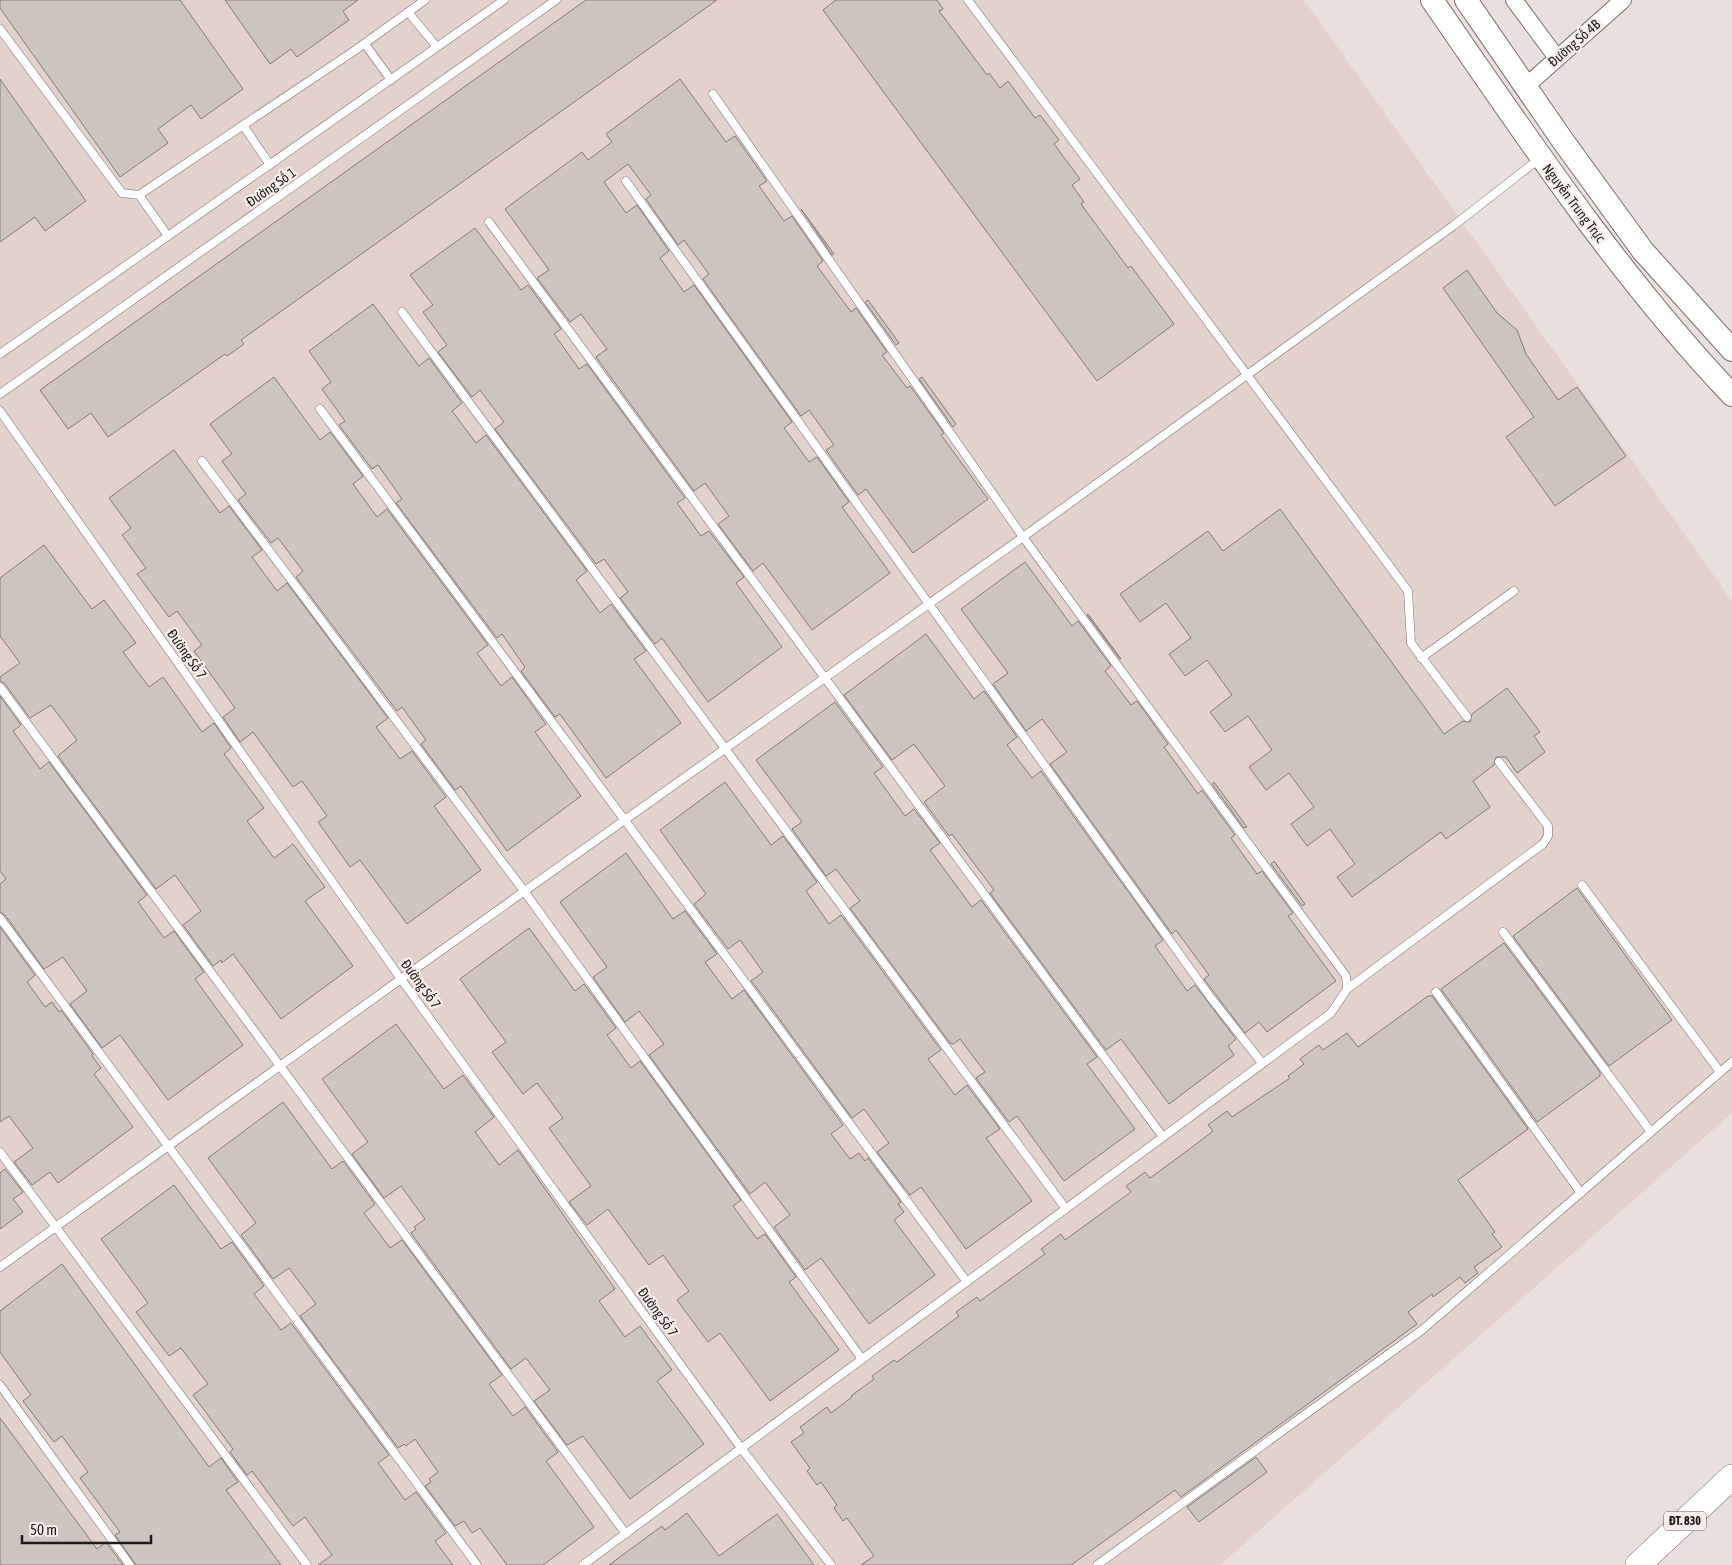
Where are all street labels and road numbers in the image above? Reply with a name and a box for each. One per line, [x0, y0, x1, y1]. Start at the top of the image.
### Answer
street label: Đường Số 4B [1544, 15, 1603, 70]
street label: Nguyễn Trung Trực [1539, 161, 1609, 246]
street label: Đường Số 1 [243, 163, 299, 210]
street label: Đường Số 7 [164, 626, 211, 682]
street label: Đường Số 7 [398, 956, 445, 1012]
street label: Đường Số 7 [635, 1284, 682, 1340]
road number: ĐT. 830 [1664, 1512, 1706, 1530]

